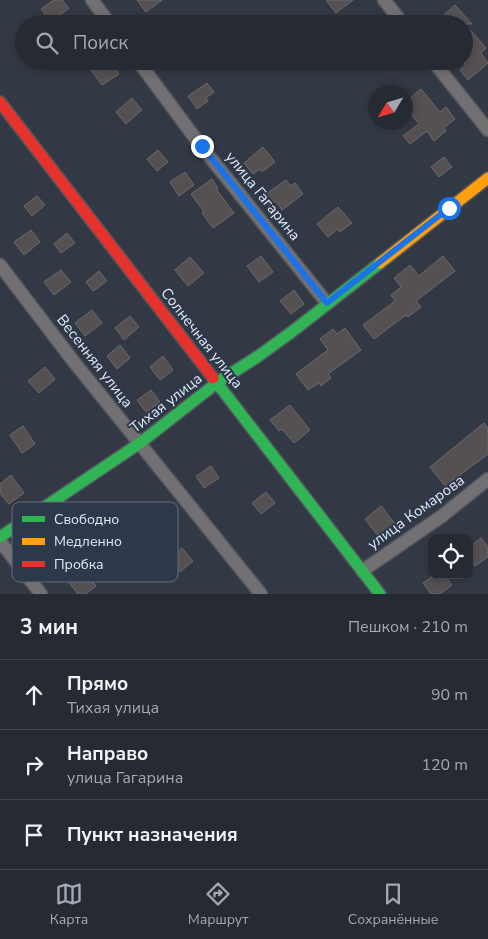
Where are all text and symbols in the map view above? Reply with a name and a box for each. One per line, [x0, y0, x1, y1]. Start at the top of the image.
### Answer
search box [15, 15, 473, 70]
icon: search [33, 29, 61, 57]
text: Поиск [73, 30, 128, 56]
north arrow [368, 85, 413, 130]
route end [191, 135, 214, 158]
street label: улица Гагарина [221, 147, 305, 245]
route start [438, 197, 461, 220]
street label: Солнечная улица [156, 283, 248, 393]
street label: Весенняя улица [52, 310, 138, 412]
street label: Тихая улица [126, 369, 206, 437]
street label: улица Комарова [363, 470, 469, 554]
legend [12, 502, 178, 582]
text: Свободно [54, 510, 119, 529]
text: Медленно [54, 532, 122, 551]
map controls [428, 534, 473, 579]
button: locate [428, 534, 473, 579]
text: Пробка [54, 555, 104, 574]
text: 3 мин [20, 613, 78, 641]
text: Пешком · 210 m [348, 616, 468, 638]
text: Прямо [67, 671, 128, 697]
icon: ahead [20, 681, 48, 709]
text: 90 m [431, 684, 468, 706]
text: Тихая улица [67, 697, 159, 719]
text: Направо [67, 741, 148, 767]
icon: right [20, 751, 48, 779]
text: 120 m [421, 754, 468, 776]
text: улица Гагарина [67, 767, 183, 789]
icon: arrive [20, 821, 48, 849]
text: Пункт назначения [67, 822, 238, 848]
tab: Карта [50, 880, 88, 929]
tab: Маршрут [188, 880, 248, 929]
tab: Сохранённые [348, 880, 438, 929]

